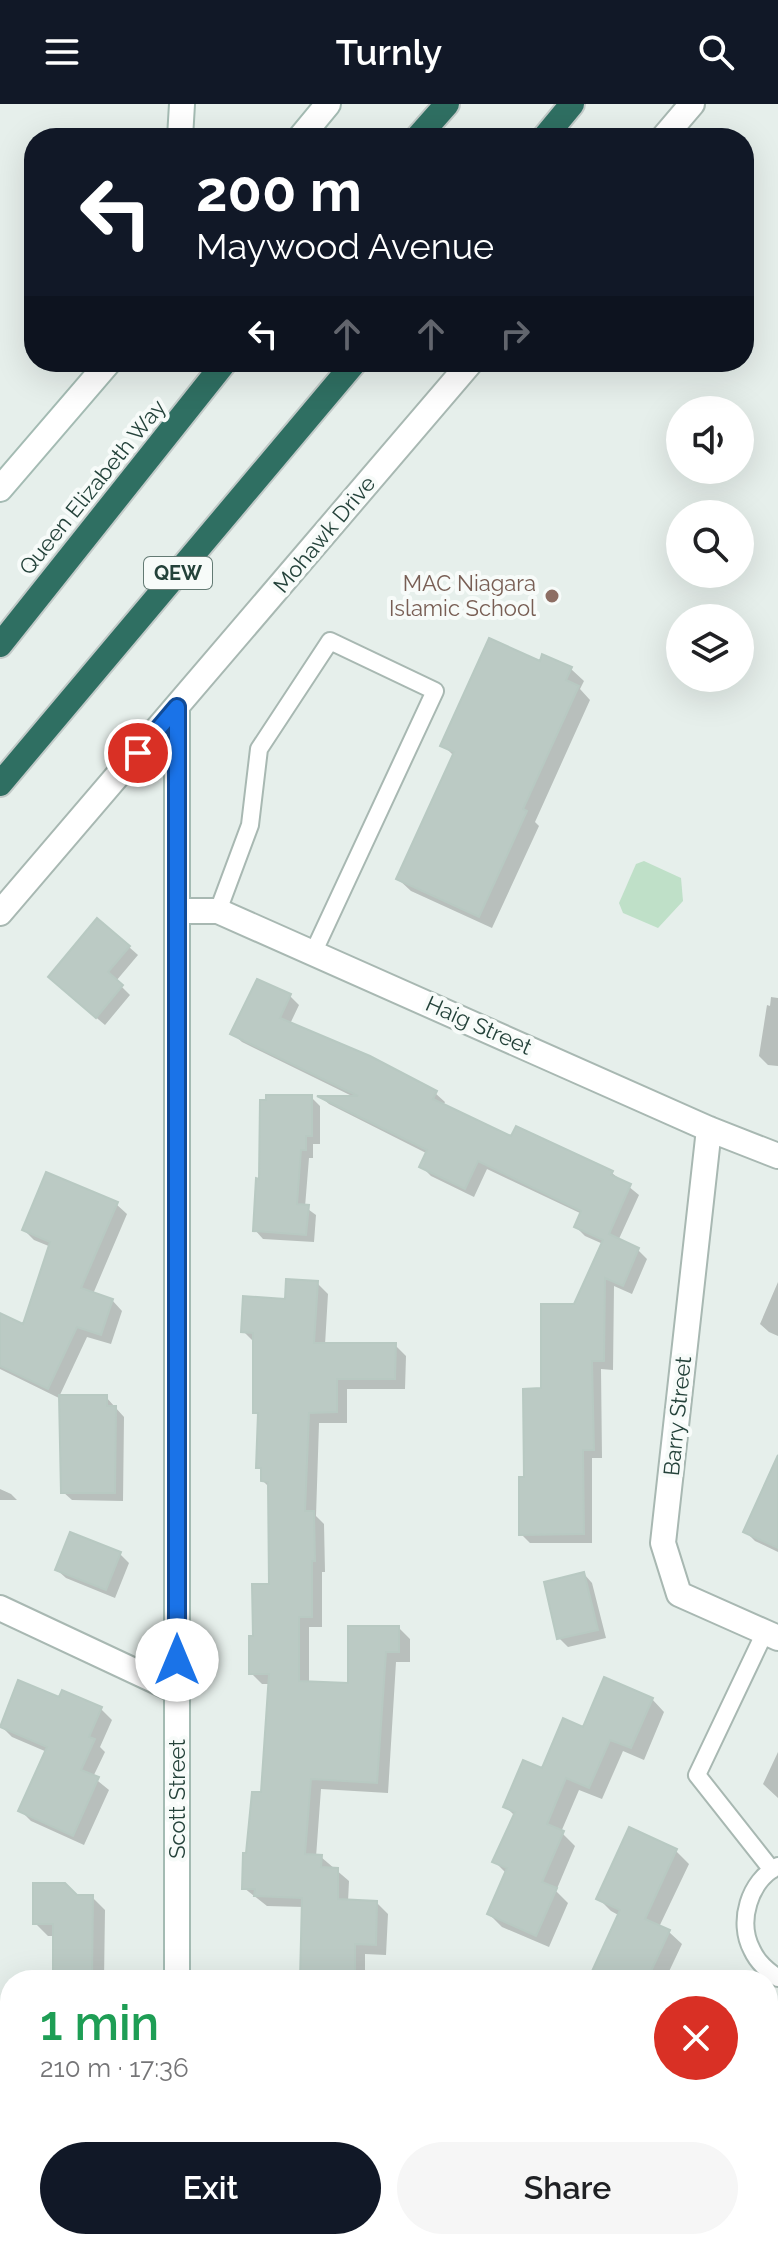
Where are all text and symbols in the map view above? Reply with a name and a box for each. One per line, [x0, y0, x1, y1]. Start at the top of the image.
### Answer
icon: menu [40, 30, 84, 74]
icon: search [694, 30, 738, 74]
text: Turnly [336, 31, 442, 73]
text: 200 m [196, 158, 362, 224]
icon: left [64, 160, 168, 264]
text: Maywood Avenue [196, 225, 494, 267]
icon: left [241, 312, 285, 356]
icon: ahead [325, 312, 369, 356]
icon: ahead [409, 312, 453, 356]
icon: right [493, 312, 537, 356]
street label: Queen Elizabeth Way [13, 394, 171, 580]
map controls [666, 396, 754, 692]
button: sound [666, 396, 754, 484]
street label: Mohawk Drive [268, 470, 380, 598]
button: search [666, 500, 754, 588]
road number: QEW [144, 557, 212, 589]
place label: MAC Niagara Islamic School [389, 570, 536, 621]
marker: MAC Niagara Islamic School [543, 587, 561, 605]
button: layers [666, 604, 754, 692]
pin [104, 719, 172, 787]
icon: arrive [116, 731, 160, 775]
street label: Haig Street [422, 990, 537, 1060]
street label: Barry Street [658, 1354, 696, 1477]
position arrow [135, 1618, 219, 1702]
street label: Scott Street [164, 1739, 190, 1859]
text: 1 min [40, 1995, 159, 2051]
button: close [654, 1996, 738, 2080]
text: 210 m · 17:36 [40, 2053, 189, 2083]
button: Exit [40, 2142, 381, 2234]
button: Share [397, 2142, 738, 2234]

